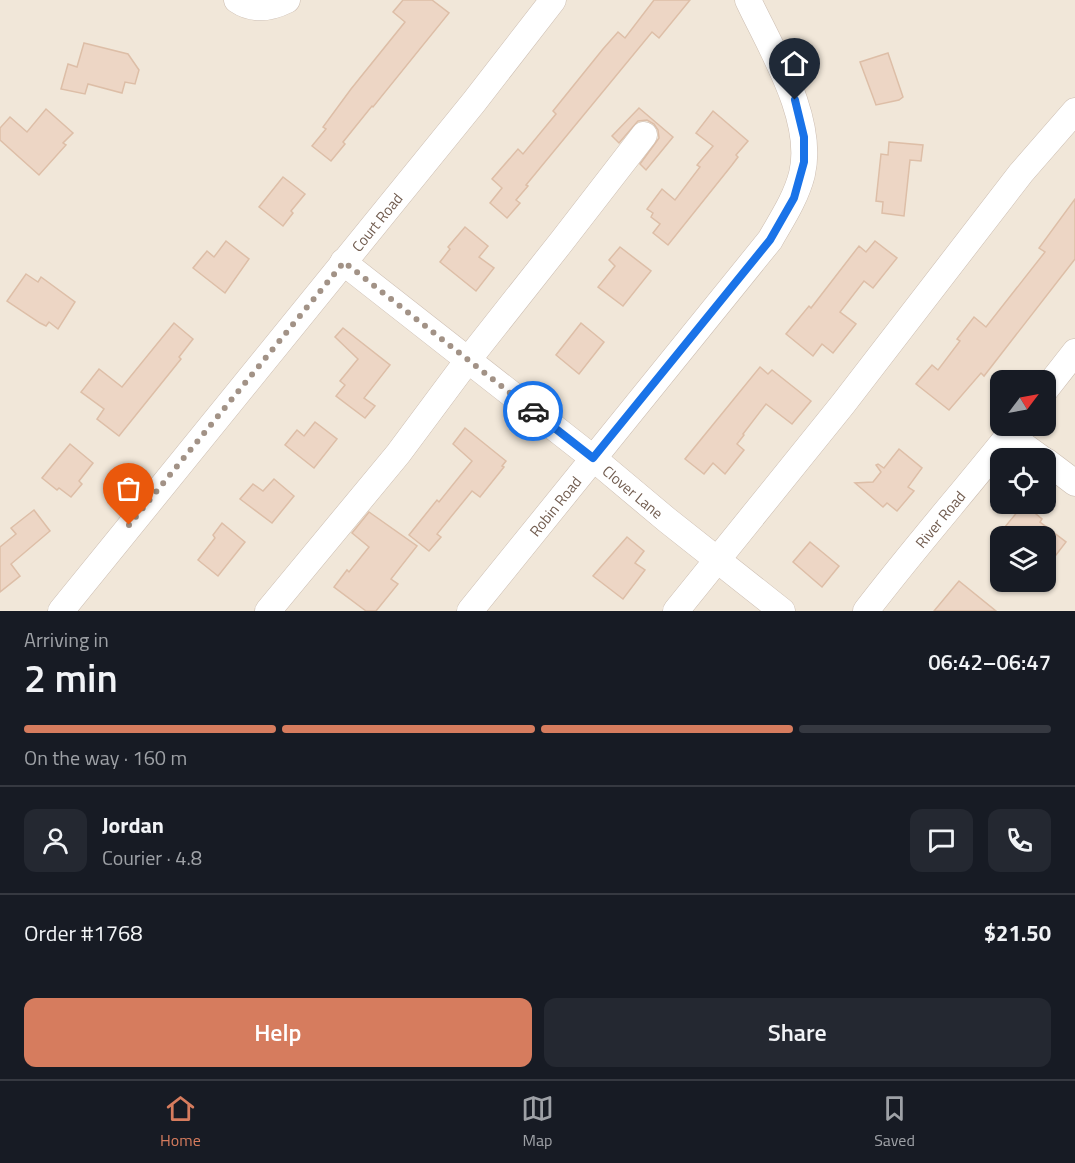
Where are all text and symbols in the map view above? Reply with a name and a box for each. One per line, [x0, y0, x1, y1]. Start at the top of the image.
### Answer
pin [769, 38, 820, 100]
icon: home [778, 47, 811, 80]
street label: Court Road [346, 187, 408, 256]
north arrow [990, 370, 1056, 436]
map controls [990, 370, 1056, 592]
courier [503, 381, 563, 441]
icon: car [517, 395, 550, 428]
button: locate [990, 448, 1056, 514]
street label: Clover Lane [598, 459, 668, 524]
pin [103, 463, 154, 525]
street label: Robin Road [523, 471, 586, 541]
icon: bag [112, 472, 145, 505]
street label: River Road [909, 485, 971, 553]
button: layers [990, 526, 1056, 592]
text: Arriving in [24, 624, 109, 655]
text: 06:42–06:47 [928, 645, 1051, 679]
text: 2 min [24, 648, 118, 707]
text: On the way · 160 m [24, 742, 187, 773]
text: Jordan [102, 808, 164, 842]
button: person [24, 809, 87, 872]
button: chat [910, 809, 973, 872]
button: phone [988, 809, 1051, 872]
text: Courier · 4.8 [102, 842, 202, 873]
text: Order #1768 [24, 916, 143, 950]
text: $21.50 [984, 916, 1051, 950]
button: Help [24, 998, 532, 1067]
button: Share [544, 998, 1051, 1067]
tab: Home [160, 1092, 201, 1152]
tab: Map [521, 1092, 554, 1152]
tab: Saved [874, 1092, 915, 1152]

